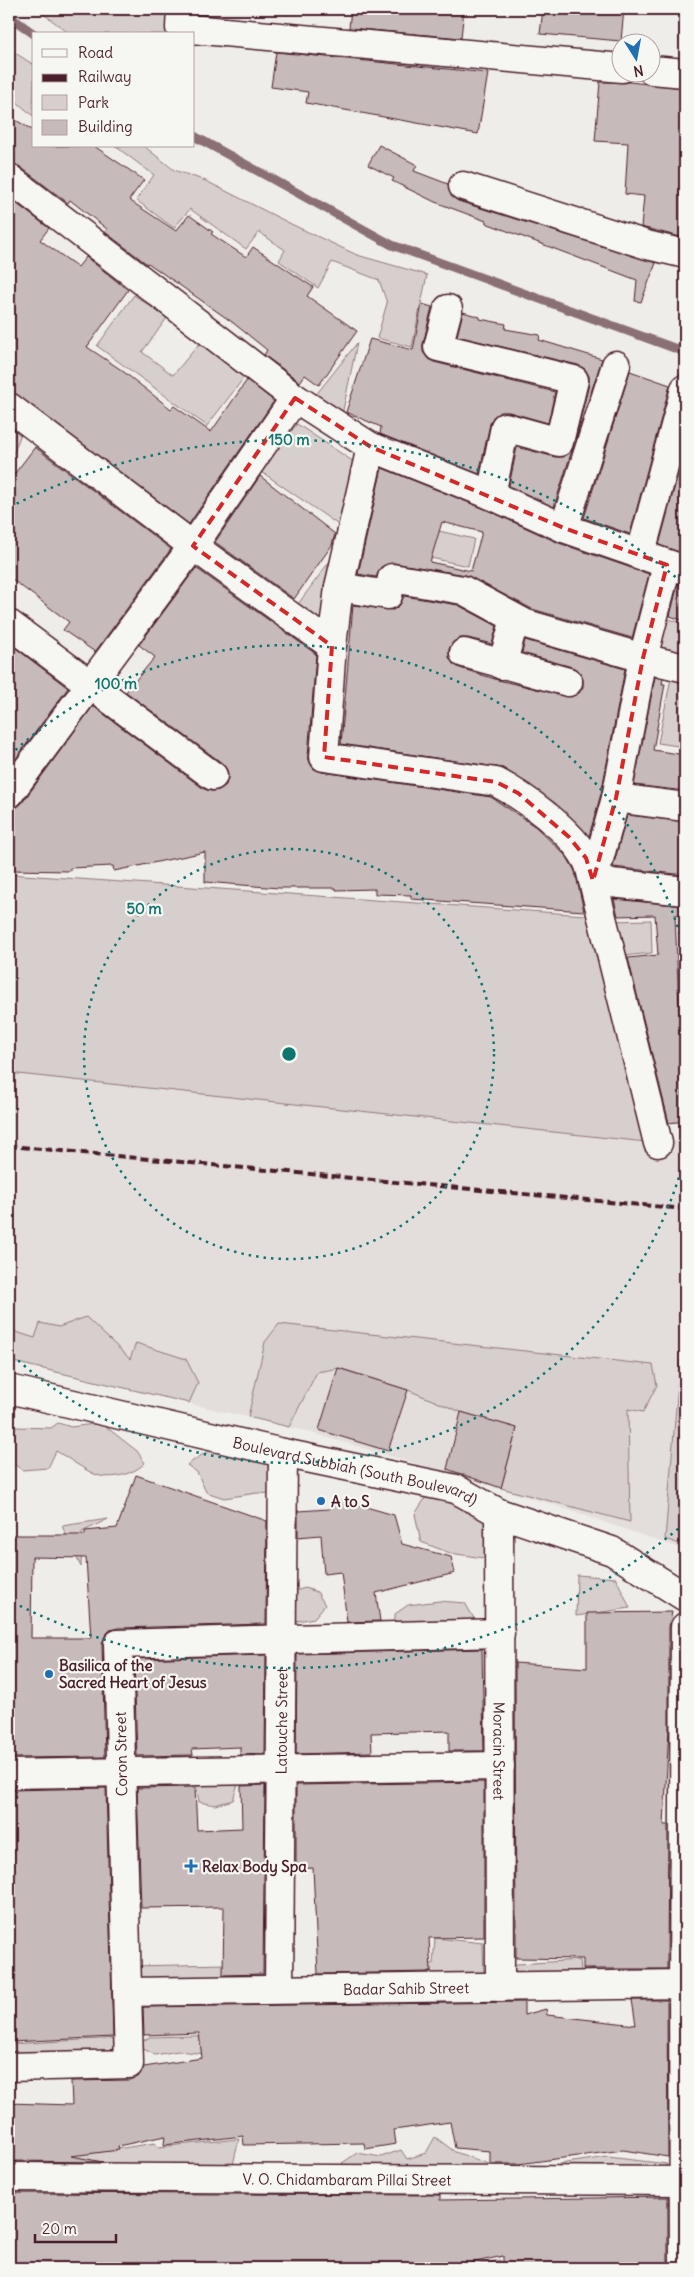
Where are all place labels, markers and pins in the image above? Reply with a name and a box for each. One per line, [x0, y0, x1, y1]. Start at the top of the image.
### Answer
centre of rings [280, 1045, 298, 1063]
place label: A to S [331, 1492, 370, 1511]
marker: A to S [315, 1495, 327, 1507]
place label: Basilica of the Sacred Heart of Jesus [59, 1656, 207, 1692]
marker: Basilica of the Sacred Heart of Jesus [43, 1668, 55, 1680]
place label: Relax Body Spa [202, 1857, 307, 1877]
marker: Relax Body Spa [184, 1859, 198, 1873]

